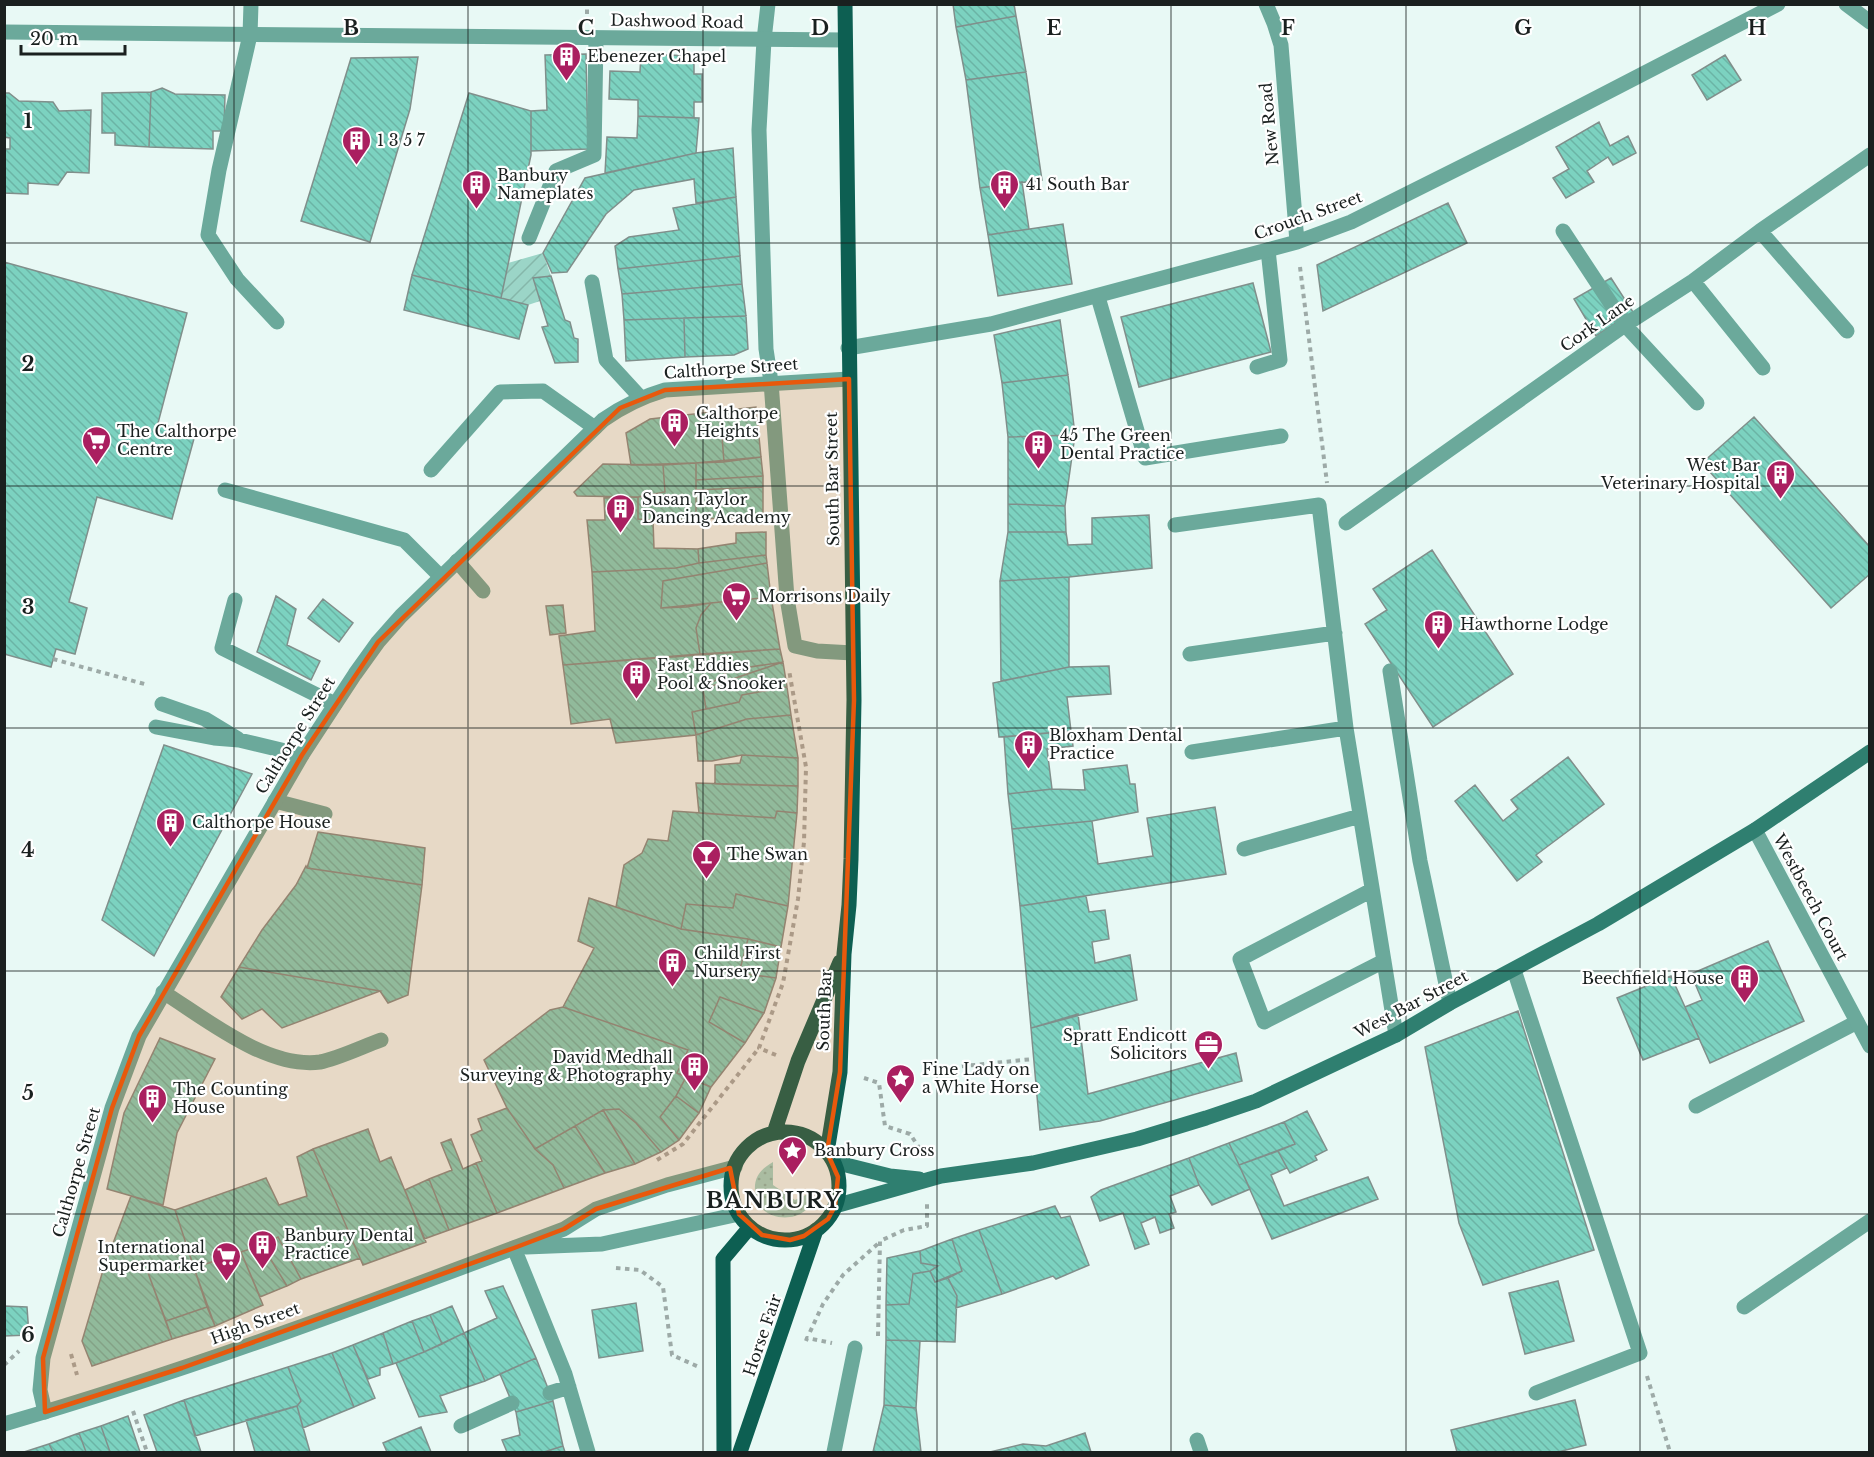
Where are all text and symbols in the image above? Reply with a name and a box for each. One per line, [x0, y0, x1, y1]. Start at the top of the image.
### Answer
street label: Dashwood Road [610, 10, 744, 32]
text: B [343, 16, 359, 40]
text: C [578, 16, 594, 40]
text: D [811, 16, 829, 40]
text: E [1046, 16, 1062, 40]
text: F [1281, 16, 1295, 40]
text: G [1514, 16, 1532, 40]
text: H [1748, 16, 1767, 40]
scale bar [21, 18, 124, 56]
text: 20 m [30, 28, 78, 50]
building icon: Ebenezer Chapel [550, 40, 582, 82]
place label: Ebenezer Chapel [587, 46, 726, 66]
street label: New Road [1255, 81, 1283, 166]
text: 1 [24, 109, 33, 133]
building icon: 1 3 5 7 [340, 124, 372, 166]
place label: 1 3 5 7 [377, 130, 426, 150]
place label: Banbury Nameplates [497, 165, 593, 203]
building icon: Banbury Nameplates [460, 168, 492, 210]
building icon: 41 South Bar [989, 168, 1021, 210]
place label: 41 South Bar [1026, 174, 1129, 194]
street label: Crouch Street [1251, 186, 1365, 244]
street label: Cork Lane [1556, 290, 1638, 356]
text: 2 [21, 352, 35, 376]
street label: Calthorpe Street [663, 353, 799, 383]
place label: Calthorpe Heights [696, 403, 778, 441]
building icon: Calthorpe Heights [659, 406, 691, 448]
street label: South Bar Street [821, 412, 843, 546]
place label: The Calthorpe Centre [117, 421, 237, 459]
supermarket icon: The Calthorpe Centre [80, 424, 112, 466]
place label: 45 The Green Dental Practice [1060, 425, 1184, 463]
building icon: 45 The Green Dental Practice [1023, 428, 1055, 470]
place label: West Bar Veterinary Hospital [1600, 455, 1760, 493]
building icon: West Bar Veterinary Hospital [1765, 458, 1797, 500]
place label: Susan Taylor Dancing Academy [642, 489, 792, 527]
building icon: Susan Taylor Dancing Academy [605, 492, 637, 534]
supermarket icon: Morrisons Daily [721, 580, 753, 622]
place label: Morrisons Daily [758, 586, 891, 606]
text: 3 [22, 595, 34, 619]
building icon: Hawthorne Lodge [1423, 608, 1455, 650]
place label: Hawthorne Lodge [1460, 614, 1608, 634]
place label: Fast Eddies Pool & Snooker [657, 655, 786, 693]
building icon: Fast Eddies Pool & Snooker [620, 658, 652, 700]
street label: Calthorpe Street [251, 673, 339, 797]
place label: Bloxham Dental Practice [1049, 725, 1182, 763]
building icon: Bloxham Dental Practice [1012, 728, 1044, 770]
building icon: Calthorpe House [155, 806, 187, 848]
place label: Calthorpe House [192, 812, 331, 832]
street label: Westbeech Court [1769, 829, 1853, 964]
text: 4 [21, 838, 35, 862]
bar icon: The Swan [690, 838, 722, 880]
place label: The Swan [727, 844, 808, 864]
place label: Child First Nursery [694, 943, 781, 981]
building icon: Child First Nursery [657, 946, 689, 988]
building icon: Beechfield House [1729, 962, 1761, 1004]
street label: West Bar Street [1350, 966, 1471, 1043]
street label: South Bar [813, 968, 835, 1051]
place label: Beechfield House [1582, 968, 1724, 988]
place label: Spratt Endicott Solicitors [1063, 1025, 1187, 1063]
office icon: Spratt Endicott Solicitors [1192, 1028, 1224, 1070]
place label: David Medhall Surveying & Photography [460, 1047, 674, 1085]
building icon: David Medhall Surveying & Photography [678, 1050, 710, 1092]
place label: Fine Lady on a White Horse [922, 1059, 1039, 1097]
place icon: Fine Lady on a White Horse [885, 1062, 917, 1104]
place label: The Counting House [173, 1079, 288, 1117]
text: 5 [22, 1081, 34, 1105]
building icon: The Counting House [136, 1082, 168, 1124]
street label: Calthorpe Street [48, 1104, 104, 1240]
place icon: Banbury Cross [777, 1134, 809, 1176]
place label: Banbury Cross [814, 1140, 935, 1160]
district label: BANBURY [706, 1187, 842, 1214]
place label: Banbury Dental Practice [284, 1225, 414, 1263]
building icon: Banbury Dental Practice [247, 1228, 279, 1270]
place label: International Supermarket [98, 1237, 205, 1275]
supermarket icon: International Supermarket [210, 1240, 242, 1282]
street label: Horse Fair [739, 1291, 786, 1379]
street label: High Street [208, 1298, 302, 1348]
text: 6 [21, 1323, 35, 1347]

